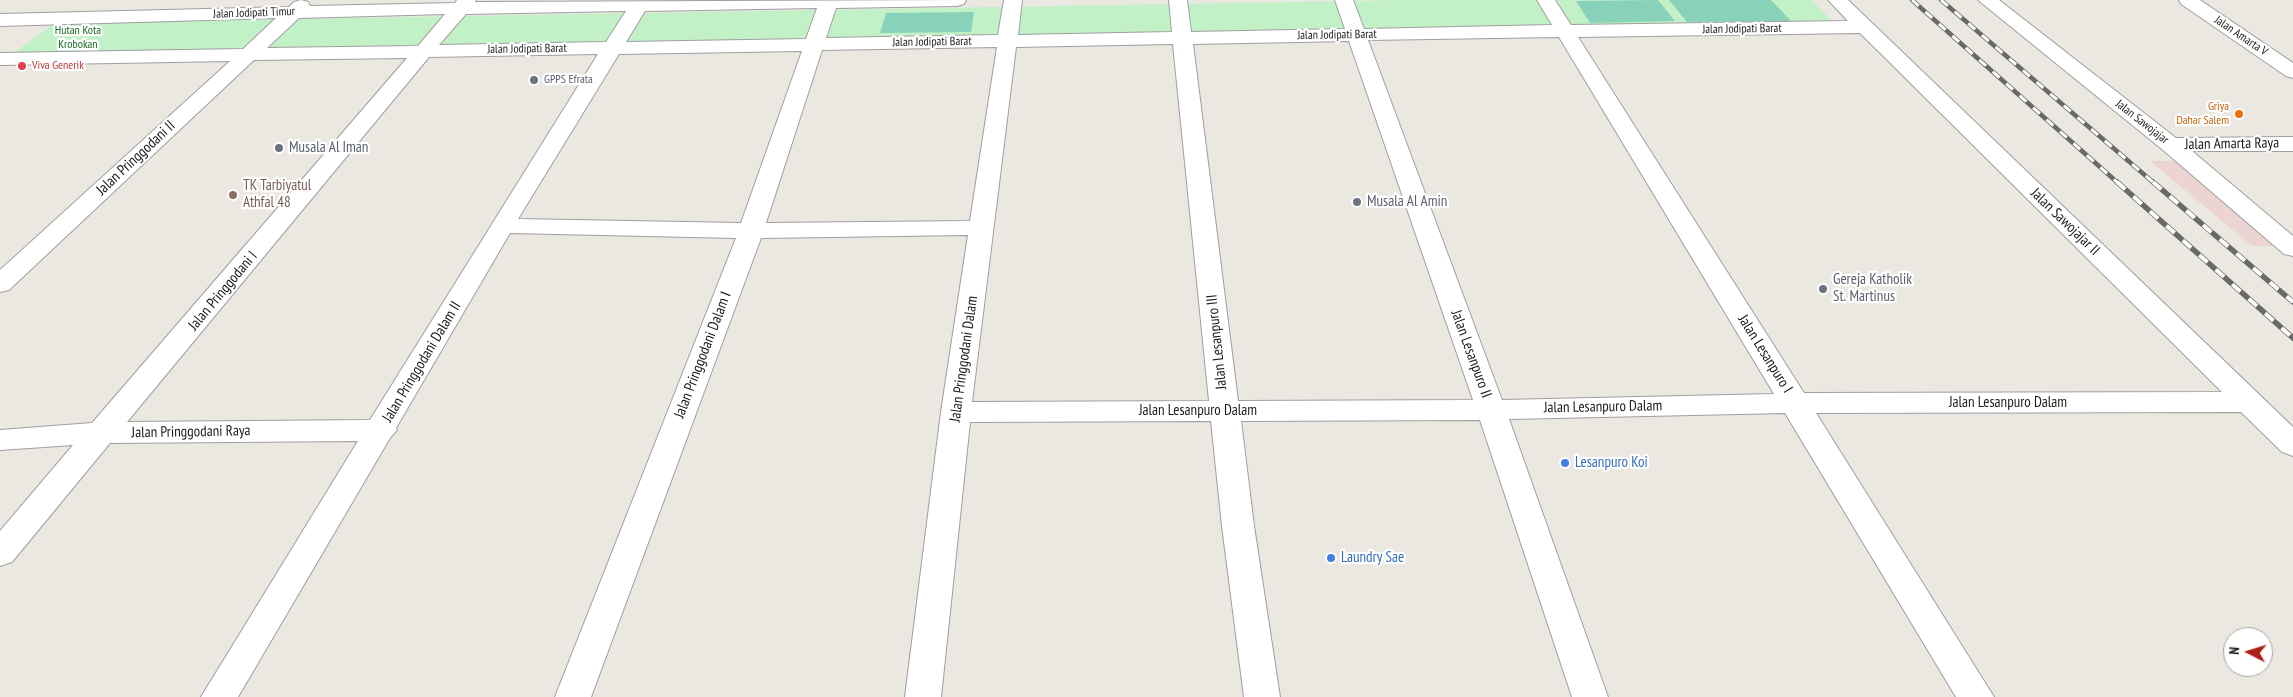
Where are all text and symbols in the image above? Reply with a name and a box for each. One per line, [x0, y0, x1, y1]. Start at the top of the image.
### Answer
street label: Jalan Jodipati Timur [213, 4, 295, 22]
street label: Jalan Amarta V [2212, 13, 2270, 59]
street label: Jalan Jodipati Barat [1702, 21, 1782, 37]
park label: Hutan Kota Krobokan [55, 24, 101, 52]
street label: Jalan Jodipati Barat [1297, 27, 1377, 43]
street label: Jalan Jodipati Barat [892, 34, 972, 50]
street label: Jalan Jodipati Barat [487, 41, 567, 57]
place label: Viva Generik [32, 59, 84, 73]
marker: Viva Generik [16, 60, 28, 72]
place label: GPPS Efrata [544, 73, 593, 87]
marker: GPPS Efrata [528, 74, 540, 86]
street label: Jalan Sawojajar [2113, 97, 2171, 147]
place label: Griya Dahar Salem [2176, 100, 2229, 128]
marker: Griya Dahar Salem [2233, 108, 2245, 120]
street label: Jalan Pringgodani II [93, 117, 179, 199]
street label: Jalan Amarta Raya [2185, 134, 2279, 154]
place label: Musala Al Iman [289, 139, 368, 157]
marker: Musala Al Iman [273, 142, 285, 154]
place label: TK Tarbiyatul Athfal 48 [243, 177, 311, 212]
street label: Jalan Sawojajar II [2027, 185, 2103, 259]
marker: TK Tarbiyatul Athfal 48 [227, 189, 239, 201]
place label: Musala Al Amin [1367, 193, 1447, 211]
marker: Musala Al Amin [1351, 196, 1363, 208]
street label: Jalan Pringgodani I [185, 248, 261, 334]
place label: Gereja Katholik St. Martinus [1833, 271, 1912, 306]
marker: Gereja Katholik St. Martinus [1817, 283, 1829, 295]
street label: Jalan Pringgodani Dalam I [671, 289, 735, 421]
street label: Jalan Lesanpuro III [1203, 294, 1231, 390]
street label: Jalan Pringgodani Dalam [946, 295, 982, 423]
street label: Jalan Pringgodani Dalam II [379, 298, 465, 426]
street label: Jalan Lesanpuro II [1447, 308, 1495, 400]
street label: Jalan Lesanpuro I [1734, 312, 1796, 396]
street label: Jalan Lesanpuro Dalam [1949, 394, 2067, 412]
street label: Jalan Lesanpuro Dalam [1544, 397, 1662, 417]
street label: Jalan Lesanpuro Dalam [1139, 402, 1257, 420]
street label: Jalan Pringgodani Raya [131, 422, 251, 442]
place label: Lesanpuro Koi [1575, 454, 1648, 472]
marker: Lesanpuro Koi [1559, 457, 1571, 469]
place label: Laundry Sae [1341, 549, 1404, 567]
marker: Laundry Sae [1325, 552, 1337, 564]
north arrow [2223, 627, 2273, 677]
text: N [2225, 646, 2243, 655]

